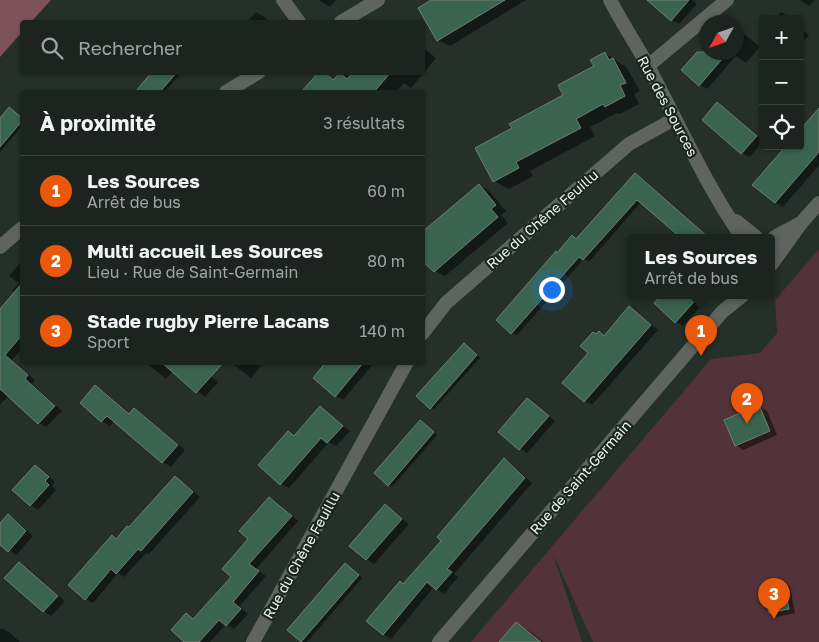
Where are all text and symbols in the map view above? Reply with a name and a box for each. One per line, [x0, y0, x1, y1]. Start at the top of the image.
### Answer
north arrow [699, 15, 744, 60]
map controls [759, 15, 804, 150]
button: + [759, 15, 804, 60]
search box [20, 20, 425, 75]
icon: search [38, 34, 66, 62]
text: Rechercher [78, 36, 183, 59]
street label: Rue des Sources [634, 53, 702, 159]
button: − [759, 60, 804, 105]
button: locate [759, 105, 804, 150]
text: À proximité [40, 110, 156, 136]
text: 3 résultats [323, 113, 405, 133]
street label: Rue du Chêne Feuillu [483, 166, 601, 272]
text: Les Sources [87, 169, 200, 192]
text: 1 [52, 181, 60, 201]
text: 60 m [367, 181, 405, 201]
text: Arrêt de bus [87, 192, 181, 212]
popup [627, 234, 775, 299]
text: Multi accueil Les Sources [87, 239, 323, 262]
text: Les Sources [645, 245, 757, 268]
text: 2 [51, 251, 61, 271]
text: 80 m [367, 251, 405, 271]
text: Lieu · Rue de Saint-Germain [87, 262, 298, 282]
text: Arrêt de bus [645, 268, 738, 288]
your location [539, 277, 565, 303]
text: Stade rugby Pierre Lacans [87, 309, 329, 332]
pin: 1 [685, 315, 717, 356]
text: 3 [51, 321, 61, 341]
text: 140 m [359, 321, 405, 341]
text: Sport [87, 332, 130, 352]
pin: 2 [731, 383, 763, 424]
street label: Rue de Saint-Germain [526, 417, 634, 537]
street label: Rue du Chêne Feuillu [259, 489, 343, 621]
pin: 3 [758, 578, 790, 619]

